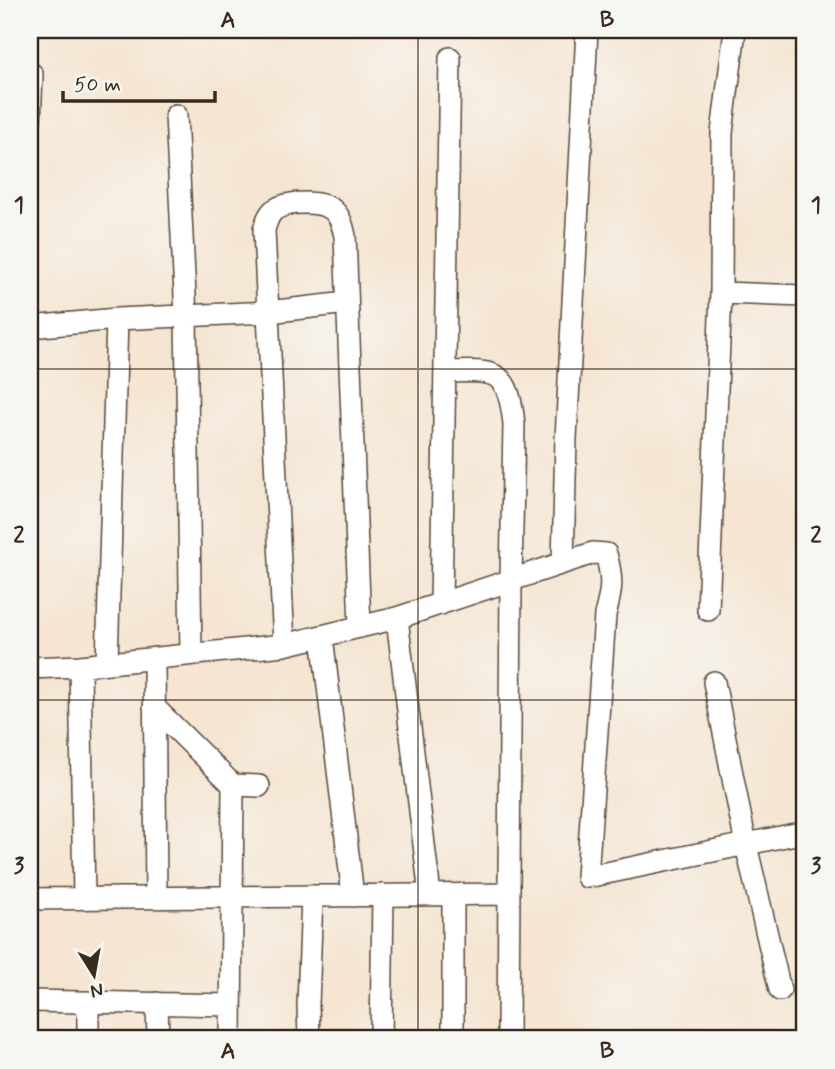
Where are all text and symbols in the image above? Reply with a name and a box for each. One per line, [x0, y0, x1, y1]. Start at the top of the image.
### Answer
text: A [220, 6, 236, 36]
text: B [600, 6, 615, 36]
scale bar [63, 60, 215, 104]
text: 50 m [74, 71, 121, 99]
text: 1 [14, 191, 24, 221]
text: 1 [811, 191, 821, 221]
text: 2 [13, 521, 25, 551]
text: 2 [810, 521, 822, 551]
text: 3 [14, 852, 25, 882]
text: 3 [811, 852, 822, 882]
north arrow [60, 940, 130, 1010]
text: N [88, 977, 106, 1004]
text: A [220, 1037, 236, 1067]
text: B [600, 1037, 615, 1067]

